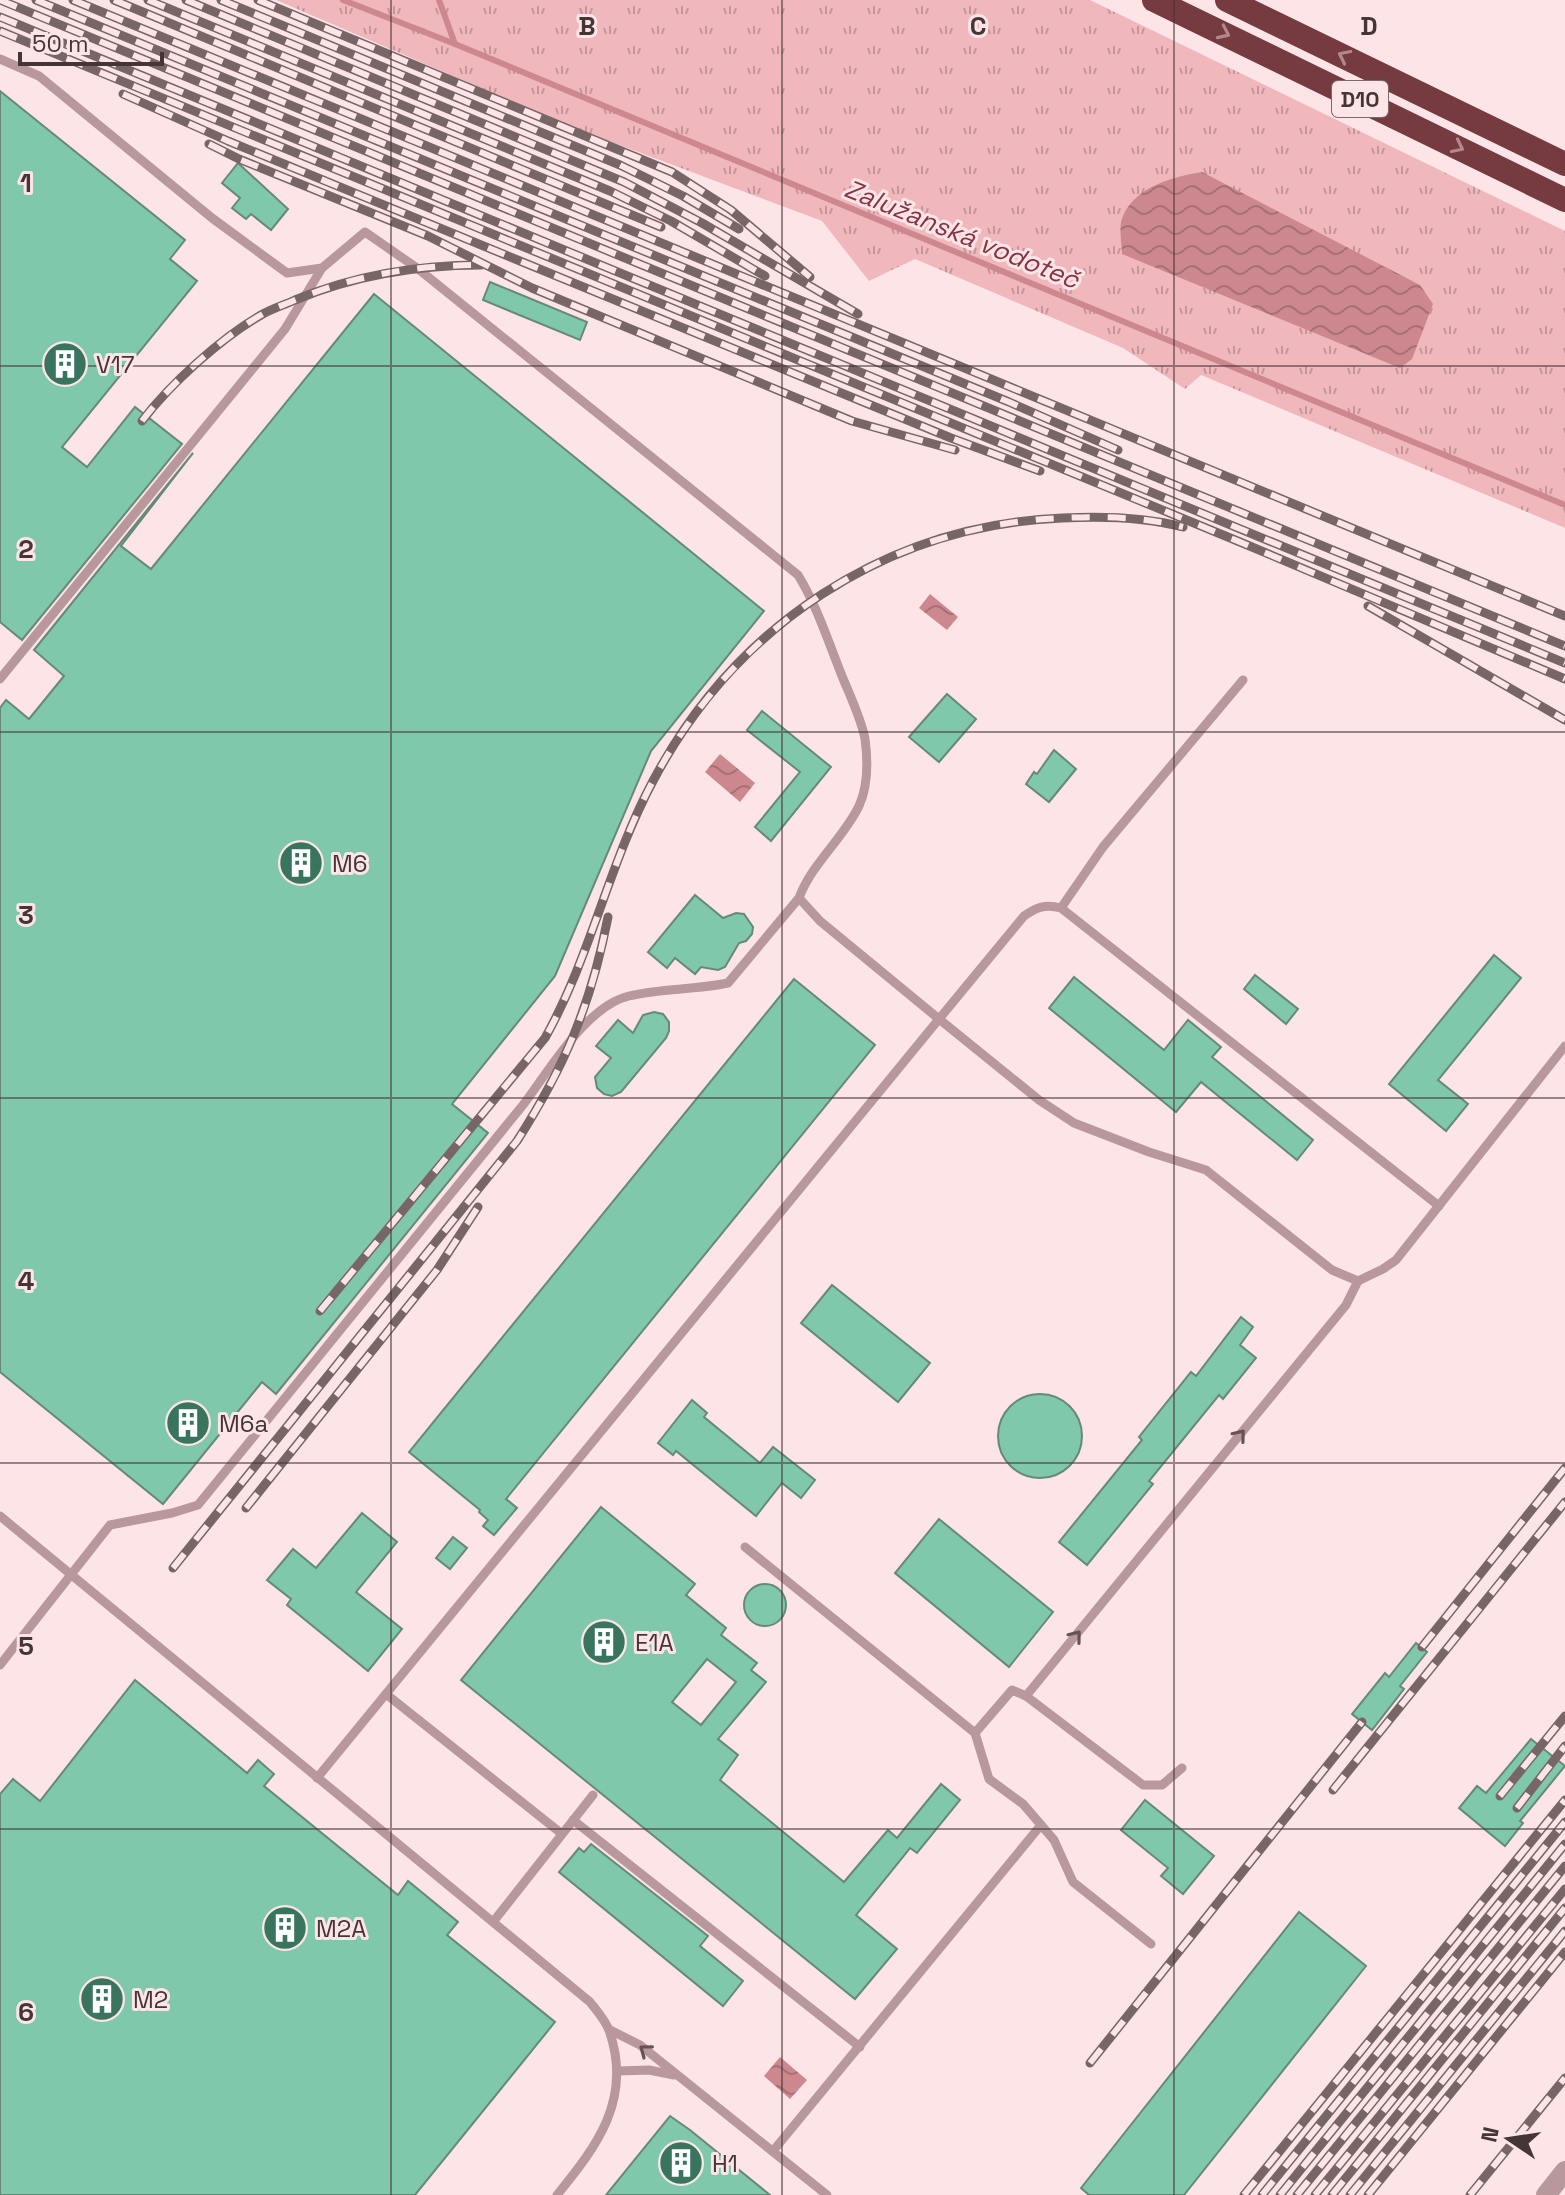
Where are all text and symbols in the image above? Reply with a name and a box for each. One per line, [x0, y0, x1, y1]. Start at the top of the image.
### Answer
text: B [578, 9, 596, 43]
text: C [970, 9, 986, 43]
text: D [1360, 9, 1378, 43]
scale bar [20, 16, 162, 66]
one-way arrow [1216, 23, 1230, 39]
text: 50 m [32, 28, 89, 59]
one-way arrow [1338, 50, 1352, 66]
road number: D10 [1332, 81, 1388, 117]
one-way arrow [1449, 137, 1464, 153]
text: 1 [20, 166, 32, 200]
water label: Zalužanská vodoteč [840, 171, 1086, 297]
building icon: V17 [41, 340, 89, 388]
place label: V17 [96, 349, 134, 380]
text: 2 [18, 532, 34, 566]
building icon: M6 [277, 839, 325, 887]
place label: M6 [332, 848, 367, 879]
text: 3 [18, 898, 34, 932]
text: 4 [18, 1264, 34, 1298]
building icon: M6a [164, 1399, 212, 1447]
place label: M6a [219, 1408, 268, 1439]
one-way arrow [1230, 1429, 1245, 1444]
building icon: E1A [580, 1618, 628, 1666]
place label: E1A [635, 1627, 674, 1658]
text: 5 [18, 1629, 34, 1663]
one-way arrow [1066, 1631, 1081, 1645]
building icon: M2A [261, 1904, 309, 1952]
place label: M2A [316, 1913, 366, 1944]
building icon: M2 [78, 1975, 126, 2023]
place label: M2 [133, 1984, 168, 2015]
text: 6 [18, 1995, 34, 2029]
one-way arrow [639, 2046, 654, 2060]
north arrow [1469, 2099, 1549, 2179]
text: N [1474, 2124, 1505, 2145]
building icon: H1 [657, 2139, 705, 2187]
place label: H1 [712, 2148, 738, 2179]

